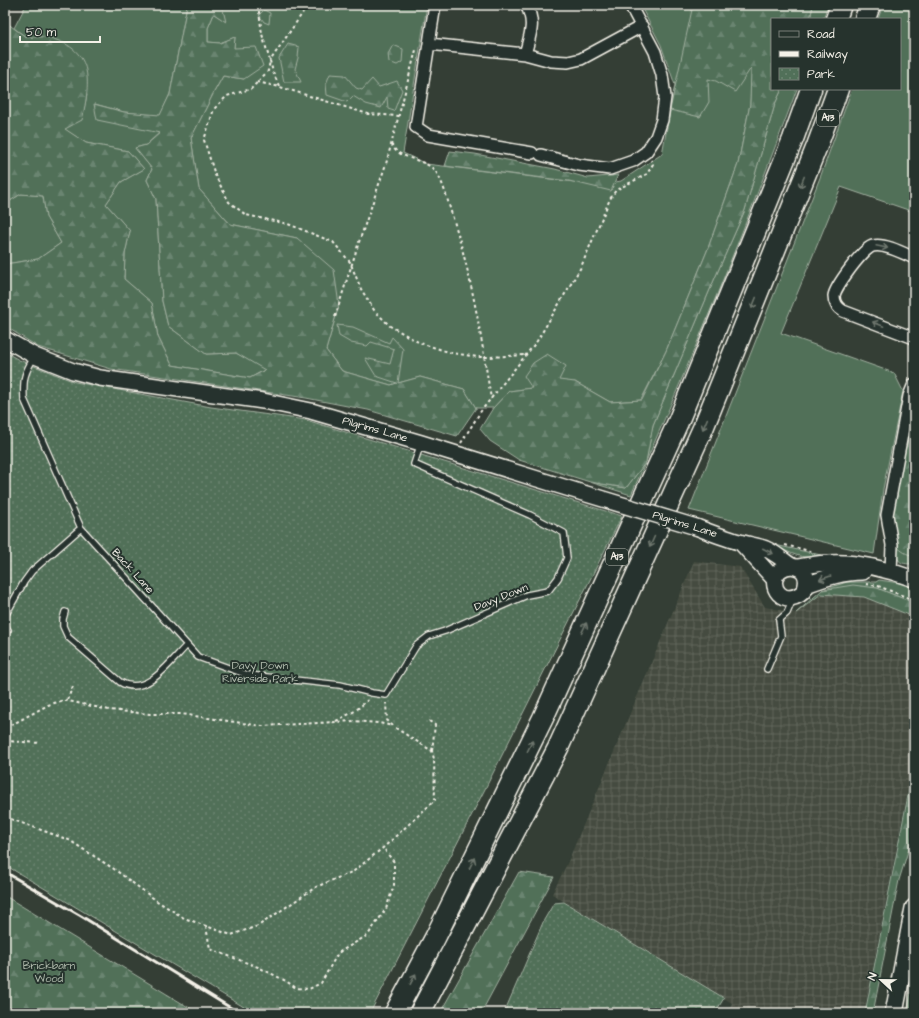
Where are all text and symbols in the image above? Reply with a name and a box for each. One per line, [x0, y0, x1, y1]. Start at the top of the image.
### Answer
scale bar [20, 18, 100, 44]
legend [771, 18, 901, 90]
text: 50 m [26, 24, 57, 41]
text: Road [807, 26, 835, 43]
text: Railway [807, 46, 848, 64]
text: Park [807, 66, 835, 83]
road number: A13 [817, 110, 839, 126]
one-way arrow [798, 176, 806, 188]
one-way arrow [876, 243, 889, 251]
one-way arrow [749, 296, 757, 308]
one-way arrow [872, 320, 884, 328]
street label: Pilgrims Lane [340, 413, 409, 446]
one-way arrow [701, 417, 709, 429]
street label: Pilgrims Lane [650, 507, 719, 542]
one-way arrow [648, 536, 655, 548]
street label: Back Lane [109, 545, 157, 597]
one-way arrow [762, 548, 774, 555]
road number: A13 [606, 549, 628, 565]
one-way arrow [819, 575, 831, 583]
street label: Davy Down [472, 579, 531, 615]
one-way arrow [581, 623, 588, 635]
park label: Davy Down Riverside Park [222, 658, 298, 686]
one-way arrow [526, 740, 534, 752]
one-way arrow [469, 857, 476, 869]
park label: Brickbarn Wood [23, 958, 76, 986]
north arrow [861, 960, 901, 1000]
text: N [864, 970, 880, 982]
one-way arrow [410, 973, 418, 985]

